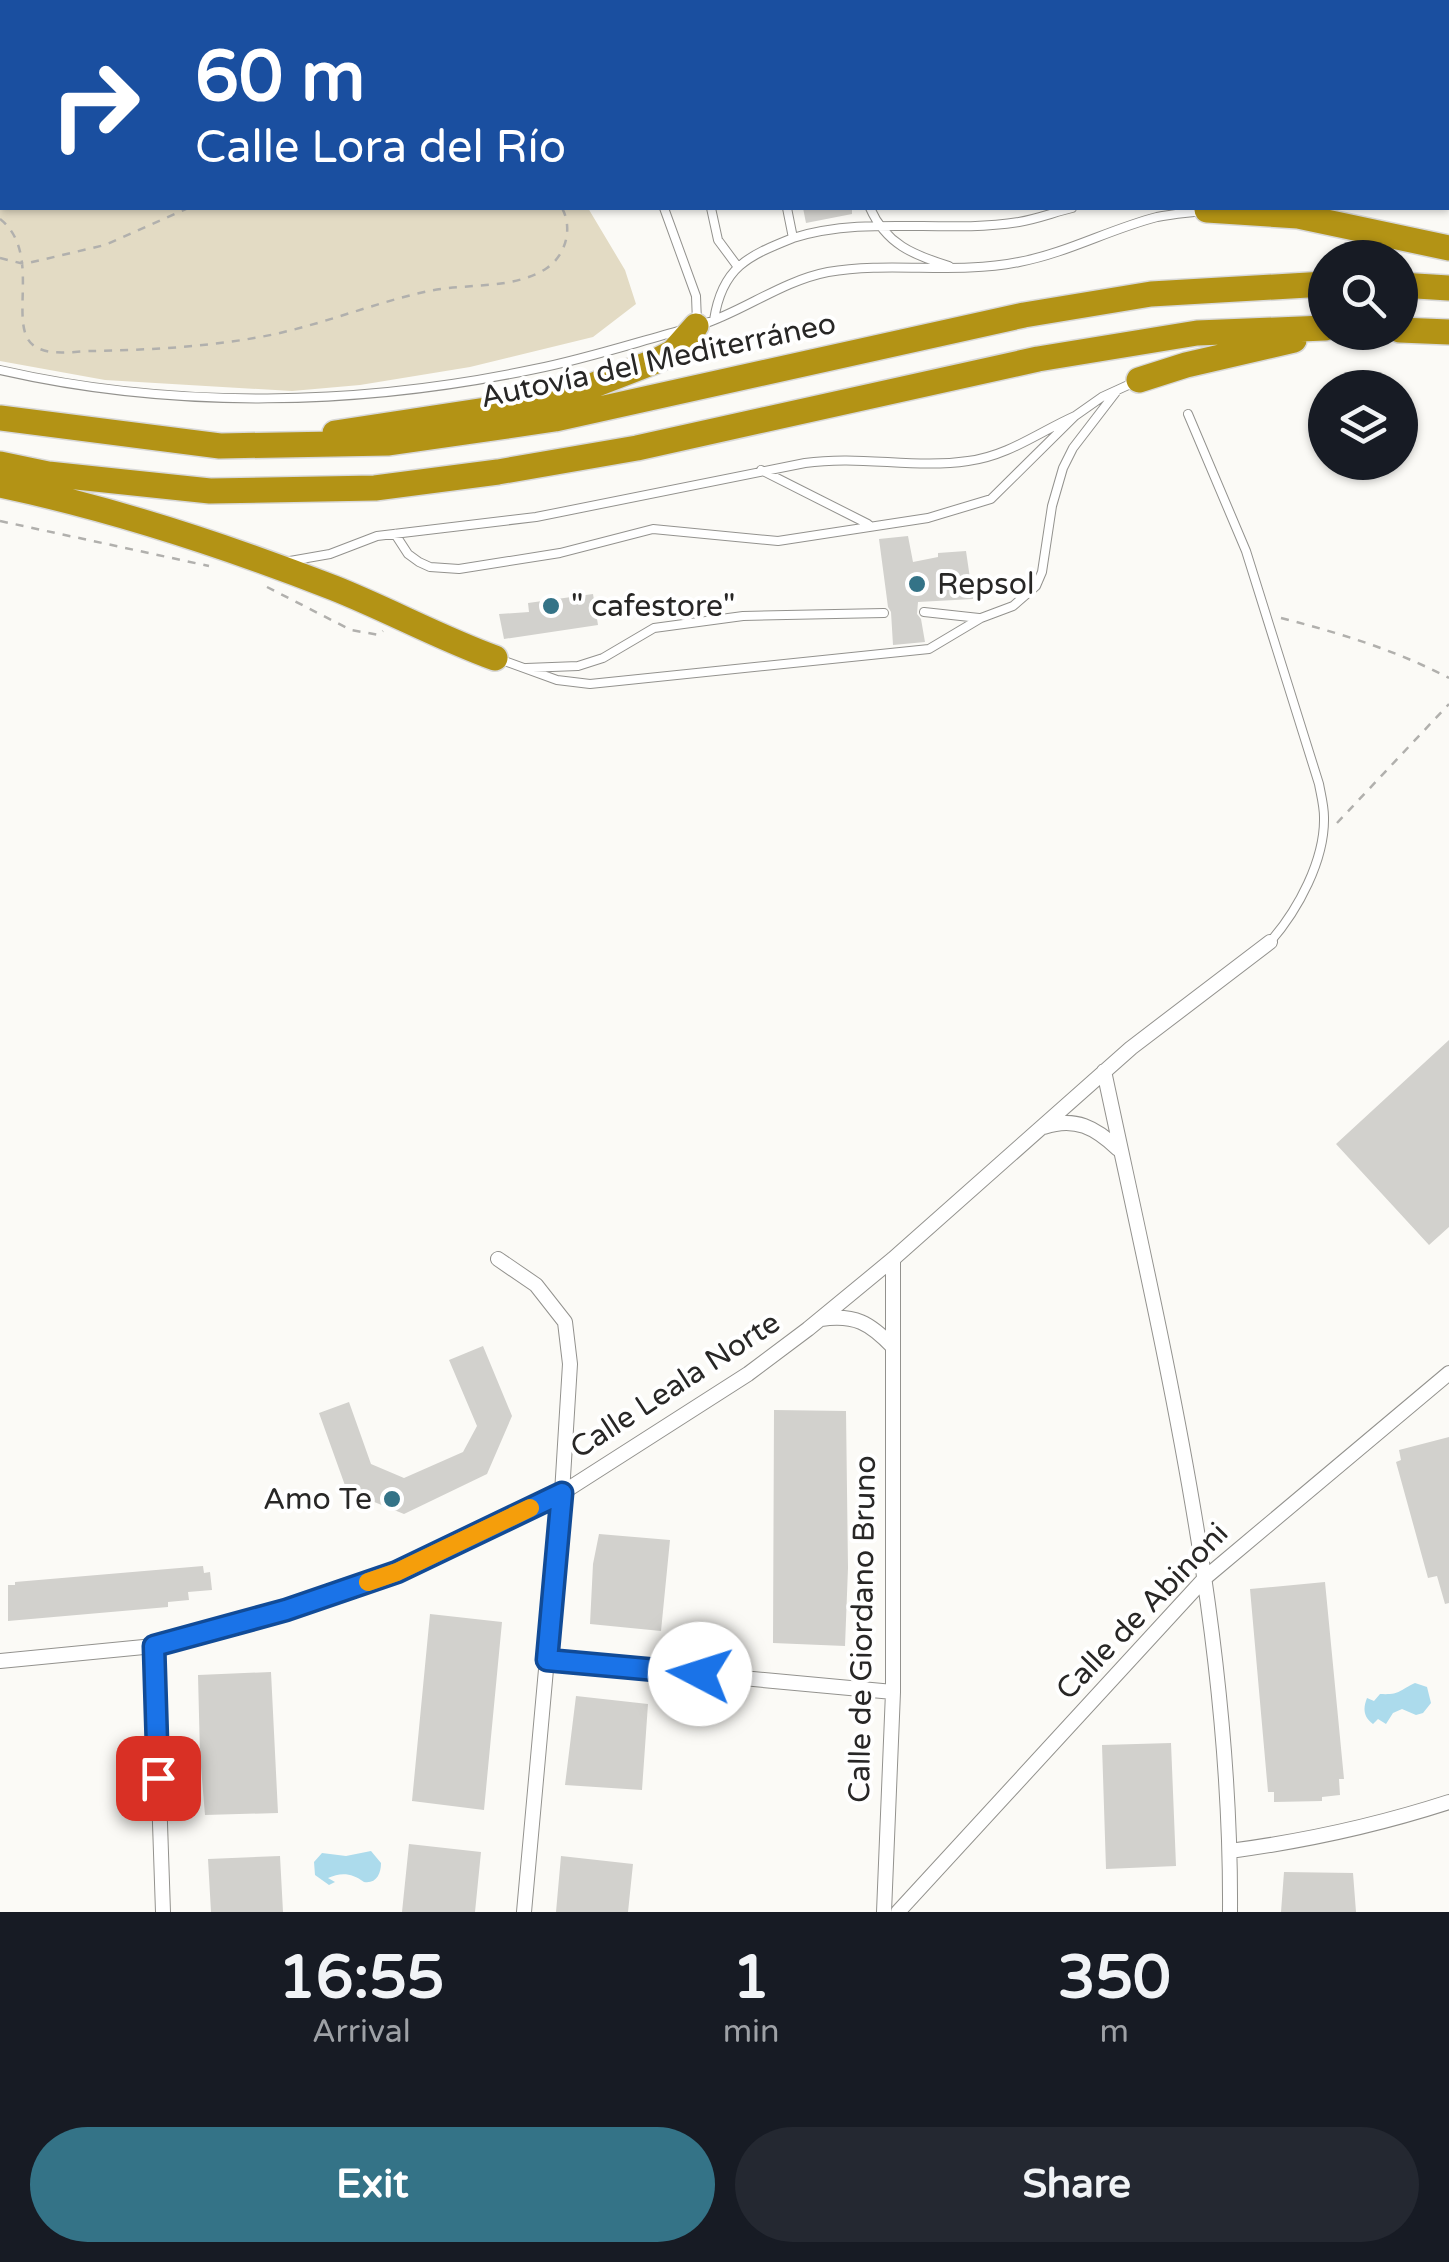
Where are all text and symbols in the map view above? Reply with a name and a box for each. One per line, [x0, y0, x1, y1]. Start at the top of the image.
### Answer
text: 60 m [195, 36, 365, 120]
icon: right [30, 40, 160, 170]
text: Calle Lora del Río [195, 121, 566, 175]
map controls [1308, 240, 1418, 480]
button: search [1308, 240, 1418, 350]
street label: Autovía del Mediterráneo [477, 305, 839, 416]
button: layers [1308, 370, 1418, 480]
place label: Repsol [937, 566, 1034, 603]
marker: Repsol [906, 573, 928, 595]
place label: " cafestore" [571, 588, 735, 625]
marker: " cafestore" [540, 595, 562, 617]
street label: Calle Leala Norte [564, 1304, 787, 1467]
street label: Calle de Giordano Bruno [841, 1455, 884, 1803]
place label: Amo Te [263, 1481, 372, 1518]
marker: Amo Te [381, 1488, 403, 1510]
street label: Calle de Abinoni [1048, 1515, 1236, 1708]
position arrow [648, 1622, 752, 1726]
pin [116, 1736, 201, 1821]
icon: arrive [131, 1751, 186, 1806]
text: 16:55 [278, 1942, 445, 2014]
text: 1 [732, 1942, 770, 2014]
text: 350 [1058, 1942, 1171, 2014]
text: Arrival [312, 2013, 411, 2051]
text: min [723, 2013, 780, 2051]
text: m [1100, 2013, 1129, 2051]
button: Exit [30, 2127, 715, 2242]
button: Share [735, 2127, 1419, 2242]

